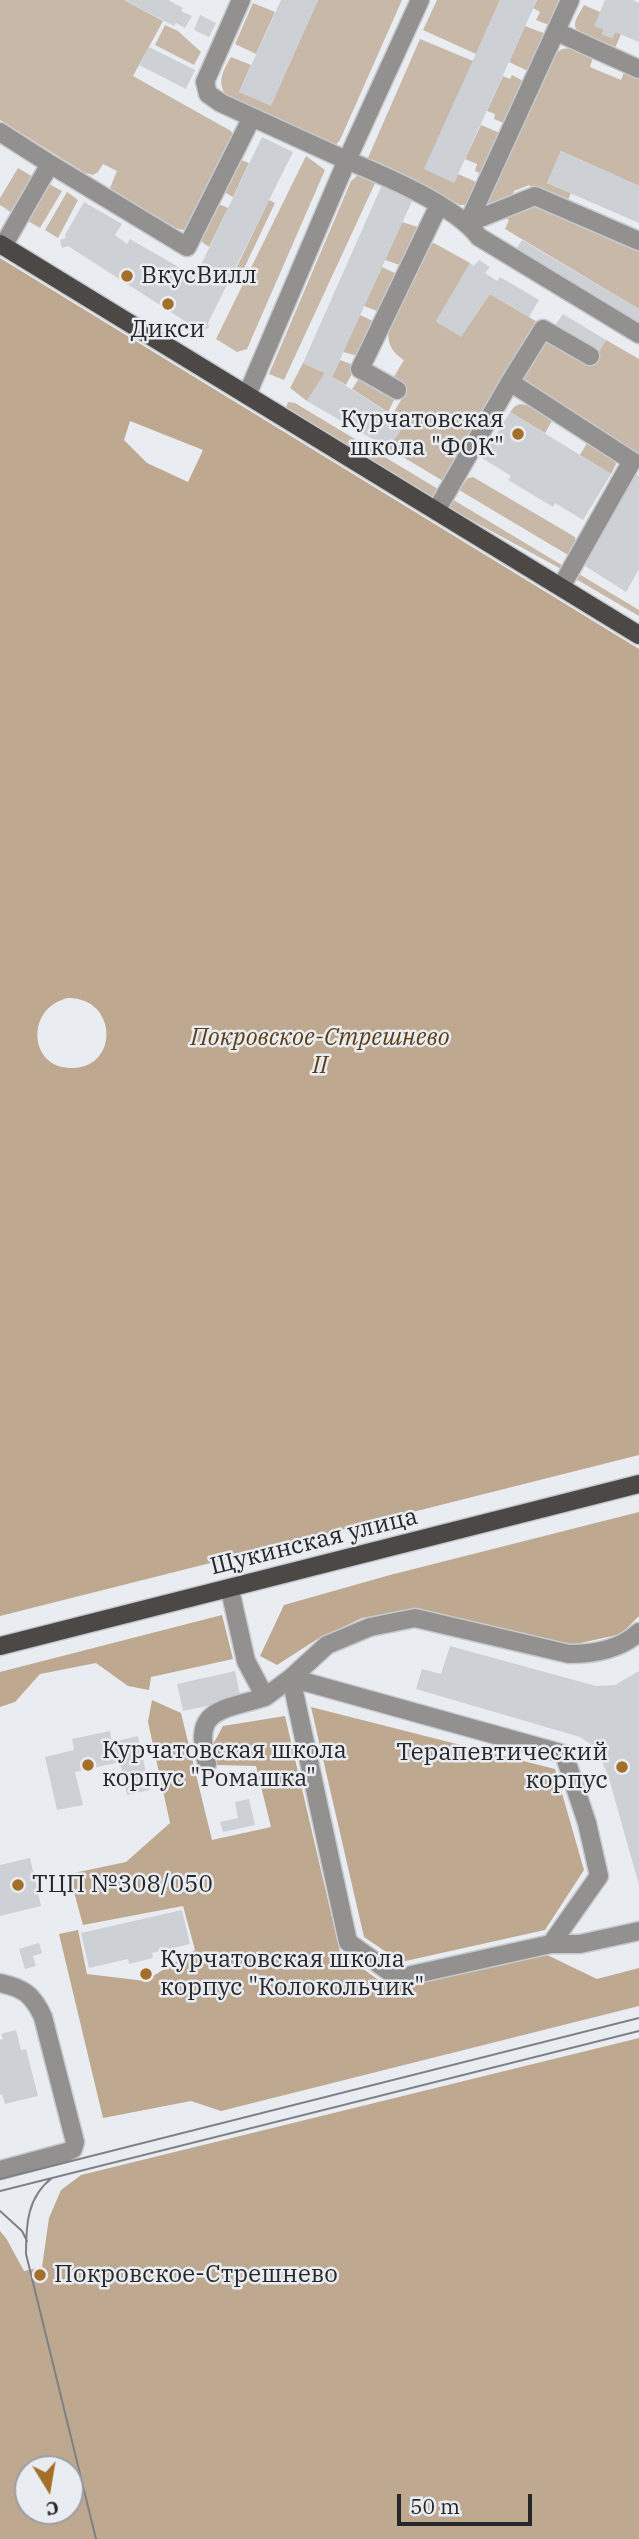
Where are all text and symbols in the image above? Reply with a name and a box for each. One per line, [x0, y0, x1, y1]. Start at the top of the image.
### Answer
place label: ВкусВилл [141, 262, 257, 290]
marker: ВкусВилл [119, 268, 135, 284]
marker: Дикси [160, 296, 176, 312]
place label: Дикси [131, 316, 205, 344]
place label: Курчатовская школа "ФОК" [340, 406, 504, 462]
marker: Курчатовская школа "ФОК" [510, 426, 526, 442]
park label: Покровское-Стрешнево II [190, 1024, 450, 1080]
street label: Щукинская улица [207, 1502, 421, 1582]
place label: Курчатовская школа корпус "Ромашка" [102, 1737, 347, 1793]
place label: Терапевтический корпус [396, 1739, 608, 1795]
marker: Курчатовская школа корпус "Ромашка" [80, 1757, 96, 1773]
marker: Терапевтический корпус [614, 1759, 630, 1775]
place label: ТЦП №308/050 [32, 1871, 213, 1899]
marker: ТЦП №308/050 [10, 1877, 26, 1893]
place label: Курчатовская школа корпус "Колокольчик" [160, 1946, 424, 2002]
marker: Курчатовская школа корпус "Колокольчик" [138, 1966, 154, 1982]
place label: Покровское-Стрешнево [54, 2261, 338, 2289]
marker: Покровское-Стрешнево [32, 2267, 48, 2283]
north arrow [14, 2455, 84, 2525]
scale bar [401, 2480, 536, 2524]
text: 50 m [410, 2492, 460, 2520]
text: С [44, 2496, 61, 2522]

